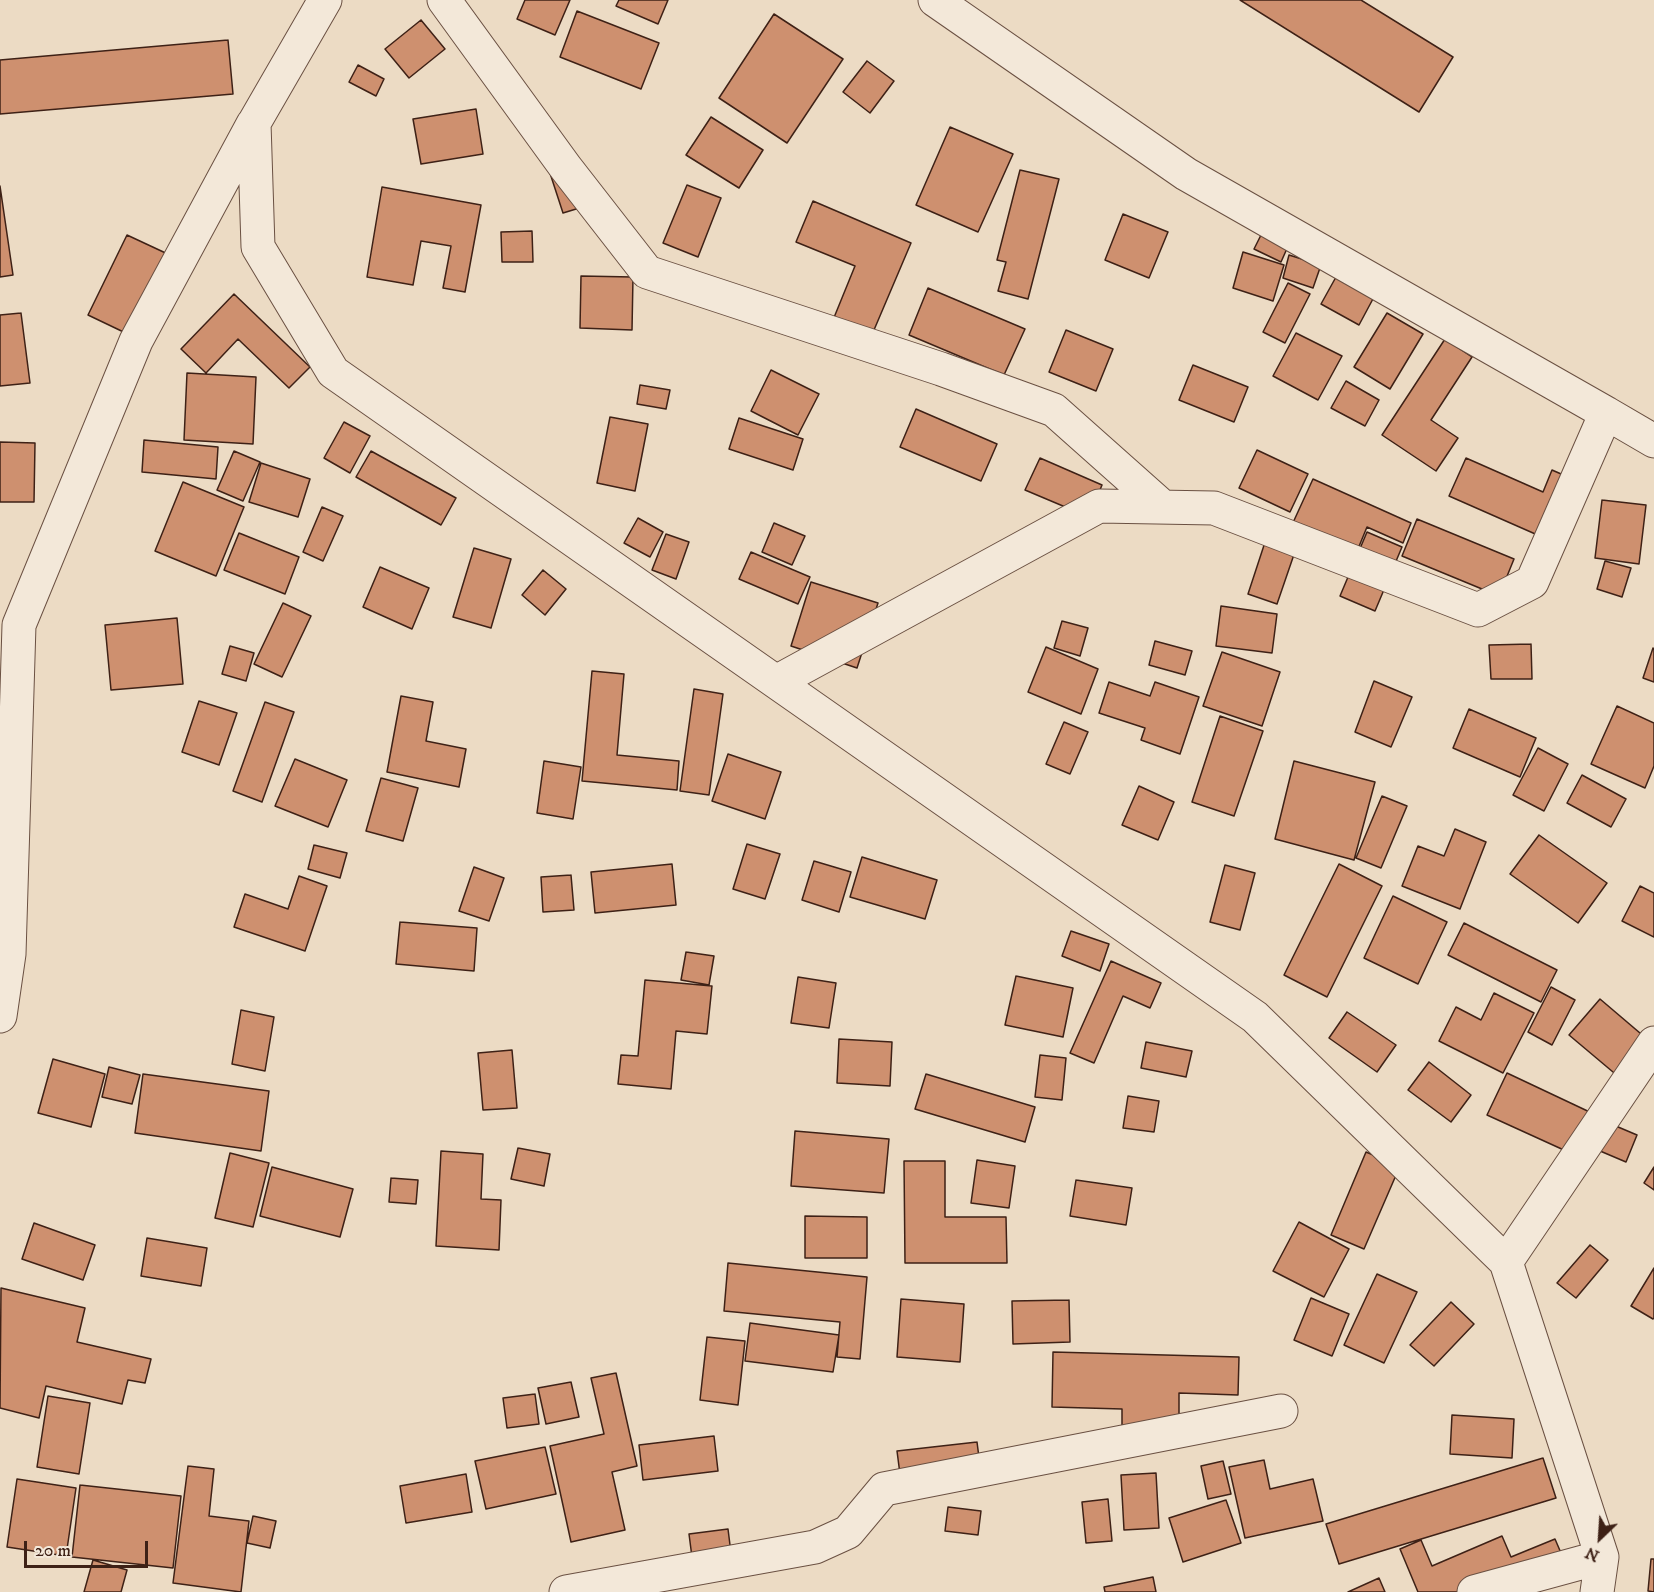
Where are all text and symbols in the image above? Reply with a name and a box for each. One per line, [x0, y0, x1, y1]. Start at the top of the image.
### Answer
north arrow [1570, 1508, 1630, 1568]
scale bar [27, 1529, 152, 1567]
text: 20 m [35, 1540, 71, 1562]
text: N [1582, 1542, 1603, 1566]

